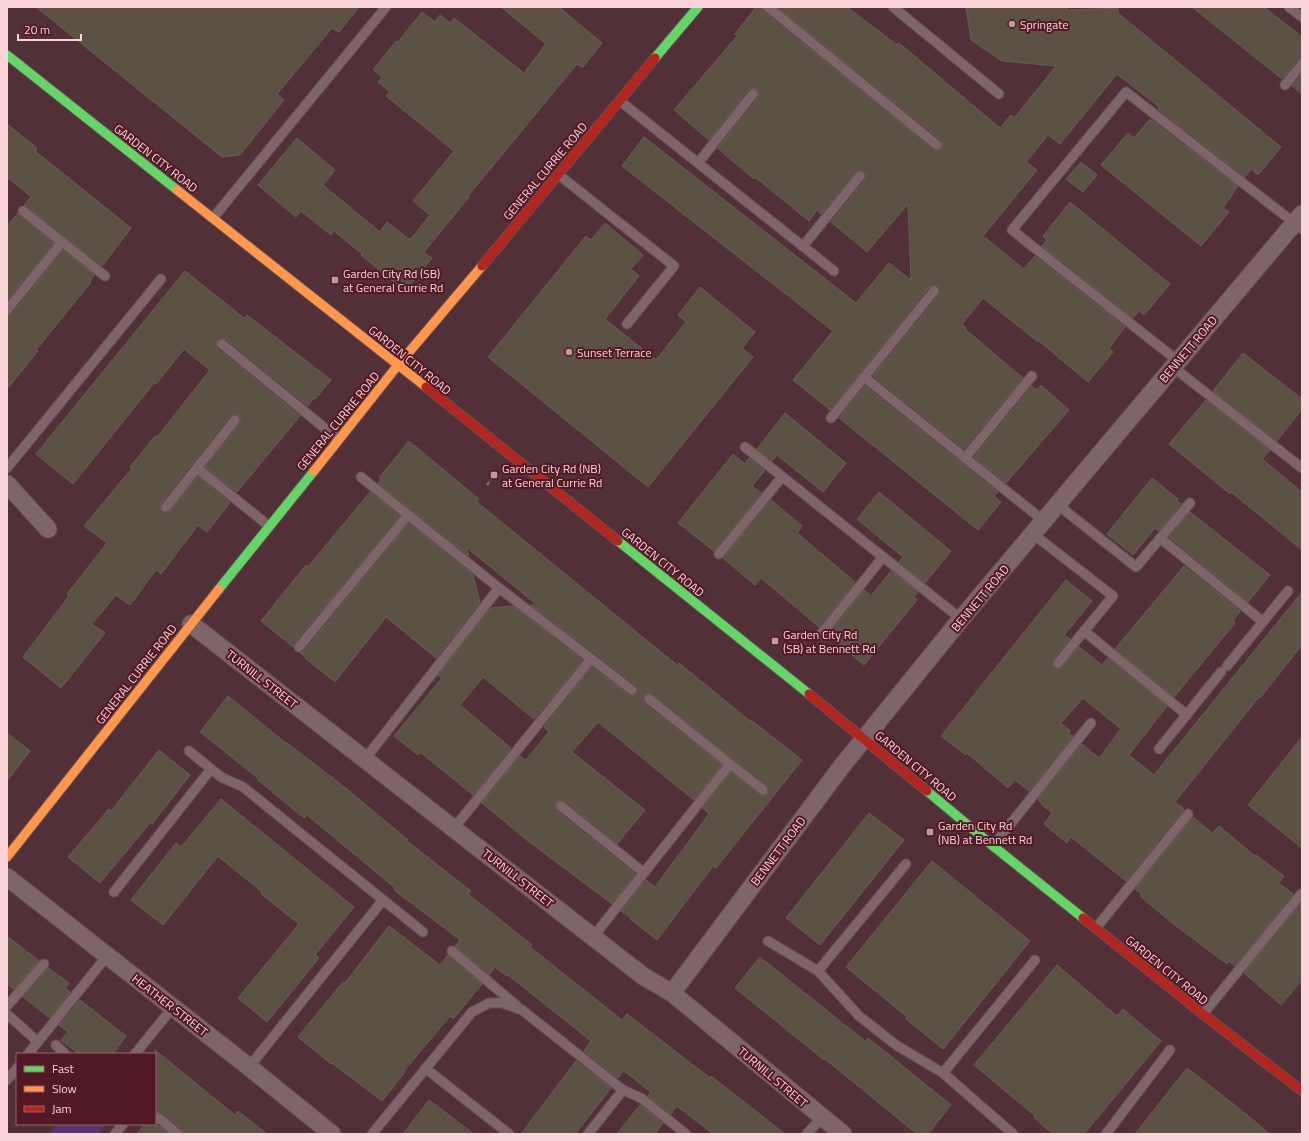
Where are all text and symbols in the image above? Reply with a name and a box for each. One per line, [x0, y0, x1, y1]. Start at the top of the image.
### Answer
place label: Springate [1020, 15, 1069, 34]
scale bar [18, 16, 81, 42]
marker: Springate [1007, 19, 1017, 29]
text: 20 m [24, 20, 50, 39]
street label: GENERAL CURRIE ROAD [498, 118, 592, 224]
street label: GARDEN CITY ROAD [110, 119, 202, 197]
place label: Garden City Rd (SB) at General Currie Rd [343, 264, 443, 297]
marker: Garden City Rd (SB) at General Currie Rd [330, 275, 340, 285]
street label: BENNETT ROAD [1154, 311, 1222, 387]
street label: GARDEN CITY ROAD [364, 321, 456, 400]
place label: Sunset Terrace [577, 343, 652, 362]
marker: Sunset Terrace [564, 347, 574, 357]
street label: GENERAL CURRIE ROAD [292, 367, 384, 475]
place label: Garden City Rd (NB) at General Currie Rd [502, 459, 602, 492]
marker: Garden City Rd (NB) at General Currie Rd [489, 470, 499, 480]
street label: GARDEN CITY ROAD [617, 523, 709, 602]
street label: BENNETT ROAD [946, 560, 1014, 636]
street label: GENERAL CURRIE ROAD [91, 620, 181, 728]
place label: Garden City Rd (SB) at Bennett Rd [783, 625, 876, 658]
marker: Garden City Rd (SB) at Bennett Rd [770, 636, 780, 646]
street label: TURNILL STREET [222, 645, 302, 714]
street label: GARDEN CITY ROAD [871, 726, 961, 806]
street label: BENNETT ROAD [746, 812, 810, 890]
place label: Garden City Rd (NB) at Bennett Rd [938, 816, 1032, 849]
marker: Garden City Rd (NB) at Bennett Rd [925, 827, 935, 837]
street label: TURNILL STREET [478, 844, 558, 913]
street label: GARDEN CITY ROAD [1121, 931, 1213, 1010]
street label: HEATHER STREET [128, 969, 213, 1041]
street label: TURNILL STREET [734, 1042, 813, 1112]
legend [16, 1053, 156, 1125]
text: Fast [52, 1059, 75, 1078]
text: Slow [52, 1079, 77, 1098]
text: Jam [52, 1099, 72, 1118]

